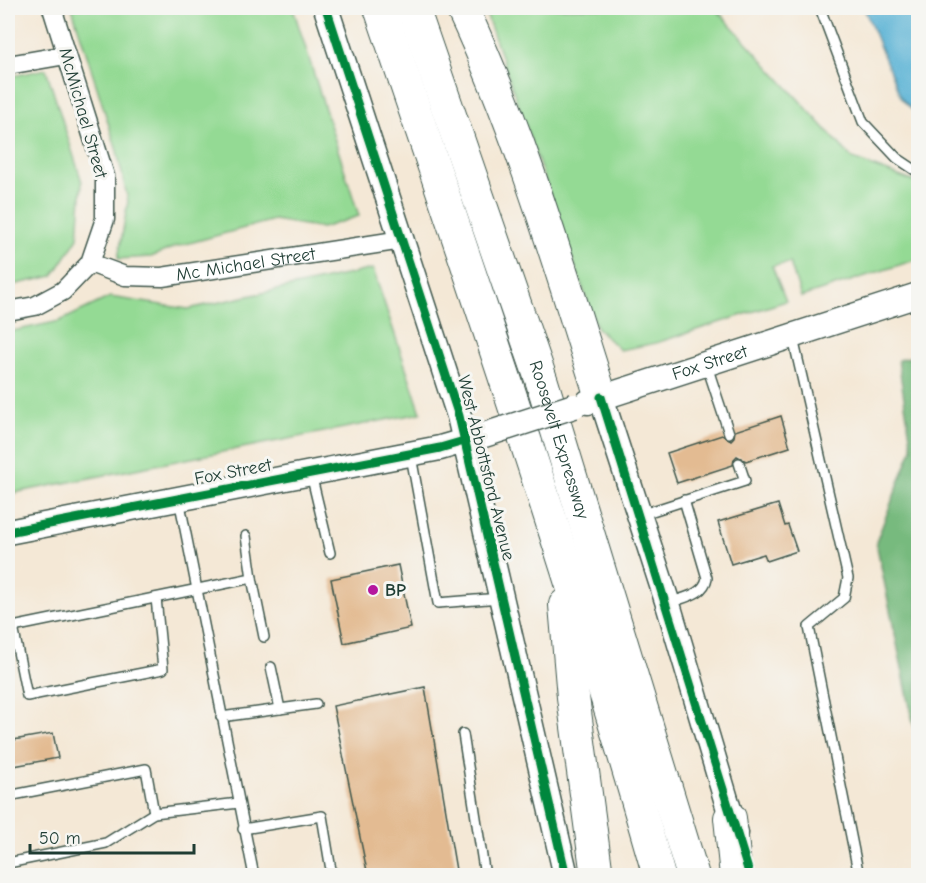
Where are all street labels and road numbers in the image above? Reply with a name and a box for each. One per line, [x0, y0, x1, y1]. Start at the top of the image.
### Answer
street label: McMichael Street [54, 45, 112, 181]
street label: Mc Michael Street [175, 243, 318, 285]
street label: Fox Street [669, 340, 751, 385]
street label: Roosevelt Expressway [525, 358, 594, 523]
street label: West Abbottsford Avenue [453, 373, 519, 563]
street label: Fox Street [193, 454, 274, 490]

